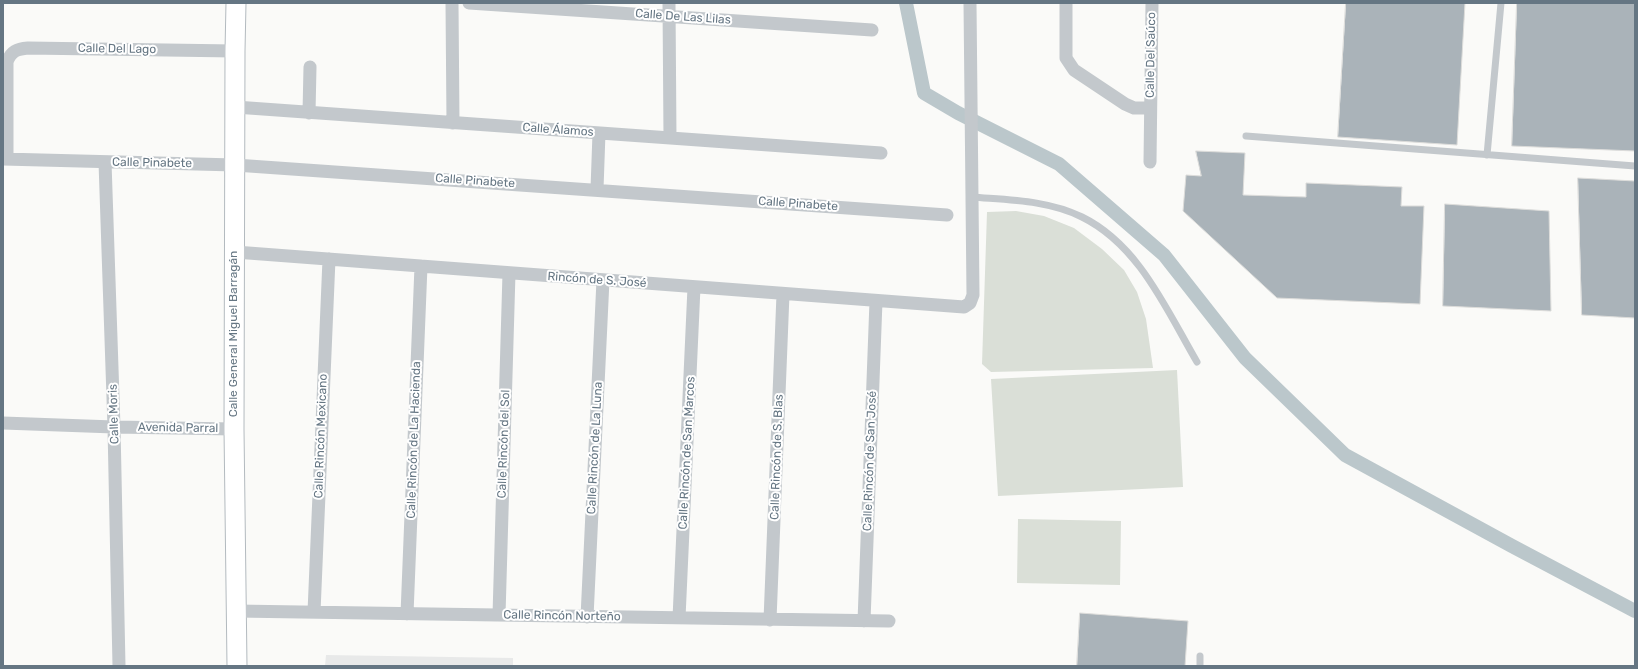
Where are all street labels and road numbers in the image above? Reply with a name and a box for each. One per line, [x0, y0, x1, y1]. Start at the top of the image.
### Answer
street label: Calle De Las Lilas [635, 6, 731, 28]
street label: Calle Del Saúco [1143, 12, 1159, 98]
street label: Calle Del Lago [78, 41, 156, 57]
street label: Calle Álamos [522, 120, 594, 140]
street label: Calle Pinabete [112, 155, 192, 171]
street label: Calle Pinabete [435, 171, 515, 191]
street label: Calle Pinabete [758, 194, 838, 214]
street label: Calle General Miguel Barragán [227, 251, 241, 417]
street label: Rincón de S. José [547, 269, 647, 291]
street label: Calle Rincón de La Hacienda [404, 361, 424, 519]
street label: Calle Rincón Mexicano [312, 373, 330, 499]
street label: Calle Rincón de San Marcos [676, 376, 698, 530]
street label: Calle Rincón de La Luna [584, 381, 606, 515]
street label: Calle Moris [106, 384, 122, 444]
street label: Calle Rincón del Sol [495, 389, 513, 499]
street label: Calle Rincón de San José [860, 391, 880, 531]
street label: Calle Rincón de S. Blas [768, 394, 786, 520]
street label: Avenida Parral [138, 420, 218, 436]
street label: Calle Rincón Norteño [503, 608, 621, 624]

